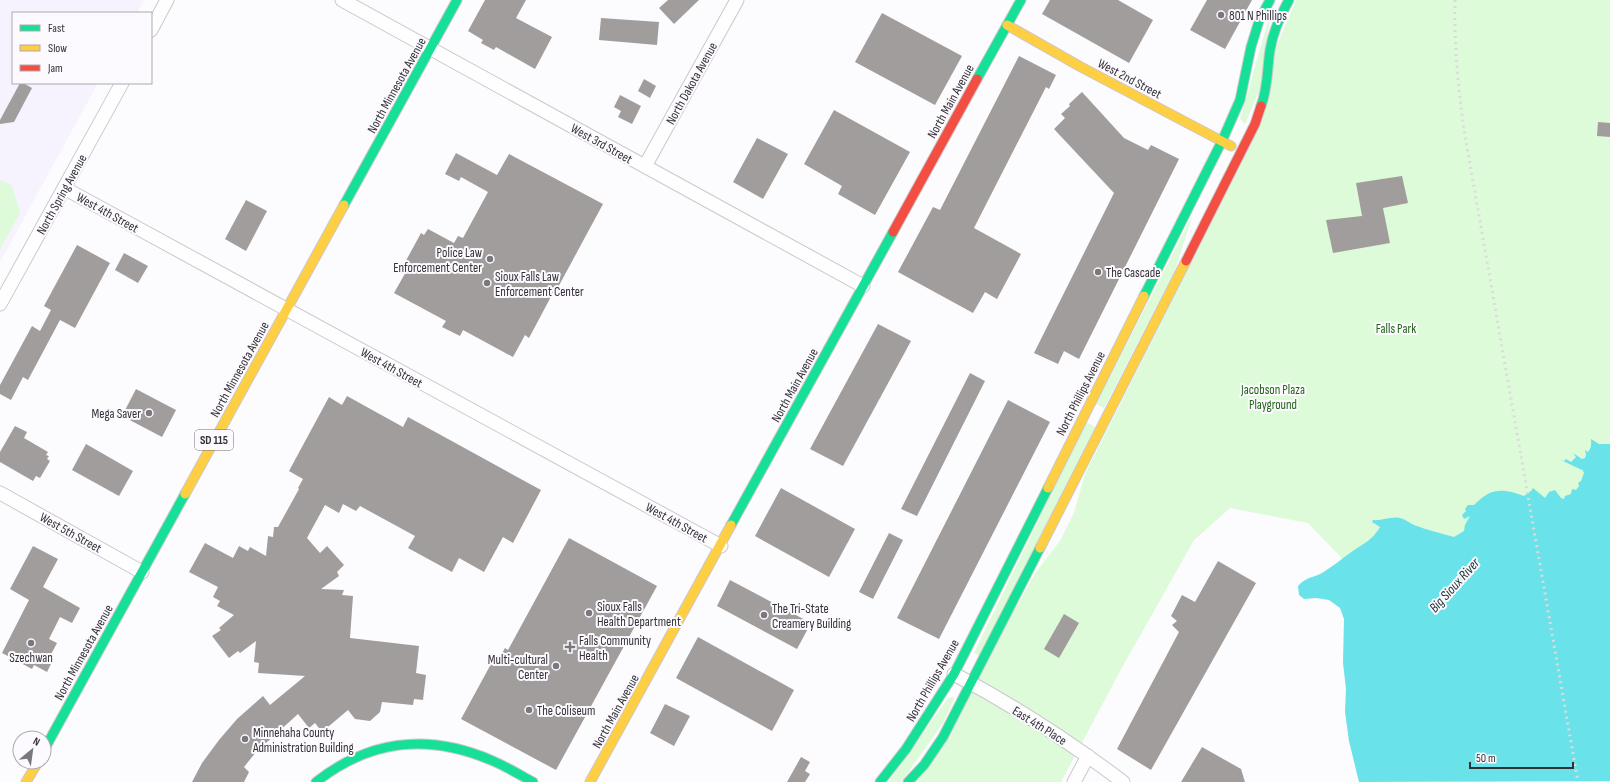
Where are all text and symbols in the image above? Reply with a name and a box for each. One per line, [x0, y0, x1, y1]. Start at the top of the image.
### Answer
place label: 801 N Phillips [1229, 8, 1287, 24]
marker: 801 N Phillips [1216, 10, 1226, 20]
legend [12, 12, 152, 84]
text: Fast [48, 21, 65, 36]
street label: North Minnesota Avenue [364, 35, 430, 136]
street label: North Dakota Avenue [663, 39, 721, 127]
text: Slow [48, 41, 67, 56]
street label: West 2nd Street [1095, 55, 1164, 102]
text: Jam [47, 61, 63, 76]
street label: North Main Avenue [924, 62, 978, 141]
street label: West 3rd Street [568, 120, 635, 167]
street label: North Spring Avenue [33, 152, 90, 237]
street label: West 4th Street [74, 189, 141, 237]
place label: Police Law Enforcement Center [393, 245, 483, 276]
marker: Police Law Enforcement Center [485, 254, 495, 264]
place label: The Cascade [1106, 265, 1160, 281]
marker: The Cascade [1093, 267, 1103, 277]
place label: Sioux Falls Law Enforcement Center [495, 269, 584, 300]
marker: Sioux Falls Law Enforcement Center [482, 278, 492, 288]
street label: North Minnesota Avenue [207, 319, 273, 420]
park label: Falls Park [1376, 321, 1416, 337]
street label: West 4th Street [358, 344, 425, 392]
street label: North Main Avenue [768, 346, 822, 425]
street label: North Phillips Avenue [1053, 349, 1109, 438]
park label: Jacobson Plaza Playground [1240, 382, 1305, 413]
place label: Mega Saver [92, 406, 141, 422]
marker: Mega Saver [144, 408, 154, 418]
road number: SD 115 [195, 430, 233, 450]
street label: West 4th Street [643, 499, 710, 547]
street label: West 5th Street [37, 509, 104, 556]
water label: Big Sioux River [1426, 554, 1484, 616]
place label: Sioux Falls Health Department [597, 599, 681, 630]
place label: The Tri-State Creamery Building [772, 601, 851, 632]
street label: North Minnesota Avenue [51, 602, 117, 703]
marker: Sioux Falls Health Department [584, 608, 594, 618]
marker: The Tri-State Creamery Building [759, 610, 769, 620]
place label: Falls Community Health [579, 633, 651, 664]
street label: North Phillips Avenue [903, 636, 963, 725]
marker: Szechwan [26, 638, 36, 648]
marker: Falls Community Health [564, 641, 576, 653]
place label: Szechwan [9, 650, 53, 666]
place label: Multi-cultural Center [488, 652, 548, 683]
marker: Multi-cultural Center [551, 661, 561, 671]
street label: North Main Avenue [589, 672, 643, 751]
place label: The Coliseum [537, 703, 595, 719]
street label: East 4th Place [1009, 703, 1070, 749]
marker: The Coliseum [524, 705, 534, 715]
place label: Minnehaha County Administration Building [252, 725, 354, 756]
north arrow [12, 730, 52, 770]
marker: Minnehaha County Administration Building [240, 734, 250, 744]
text: N [31, 735, 42, 749]
scale bar [1470, 744, 1573, 770]
text: 50 m [1476, 751, 1496, 766]

